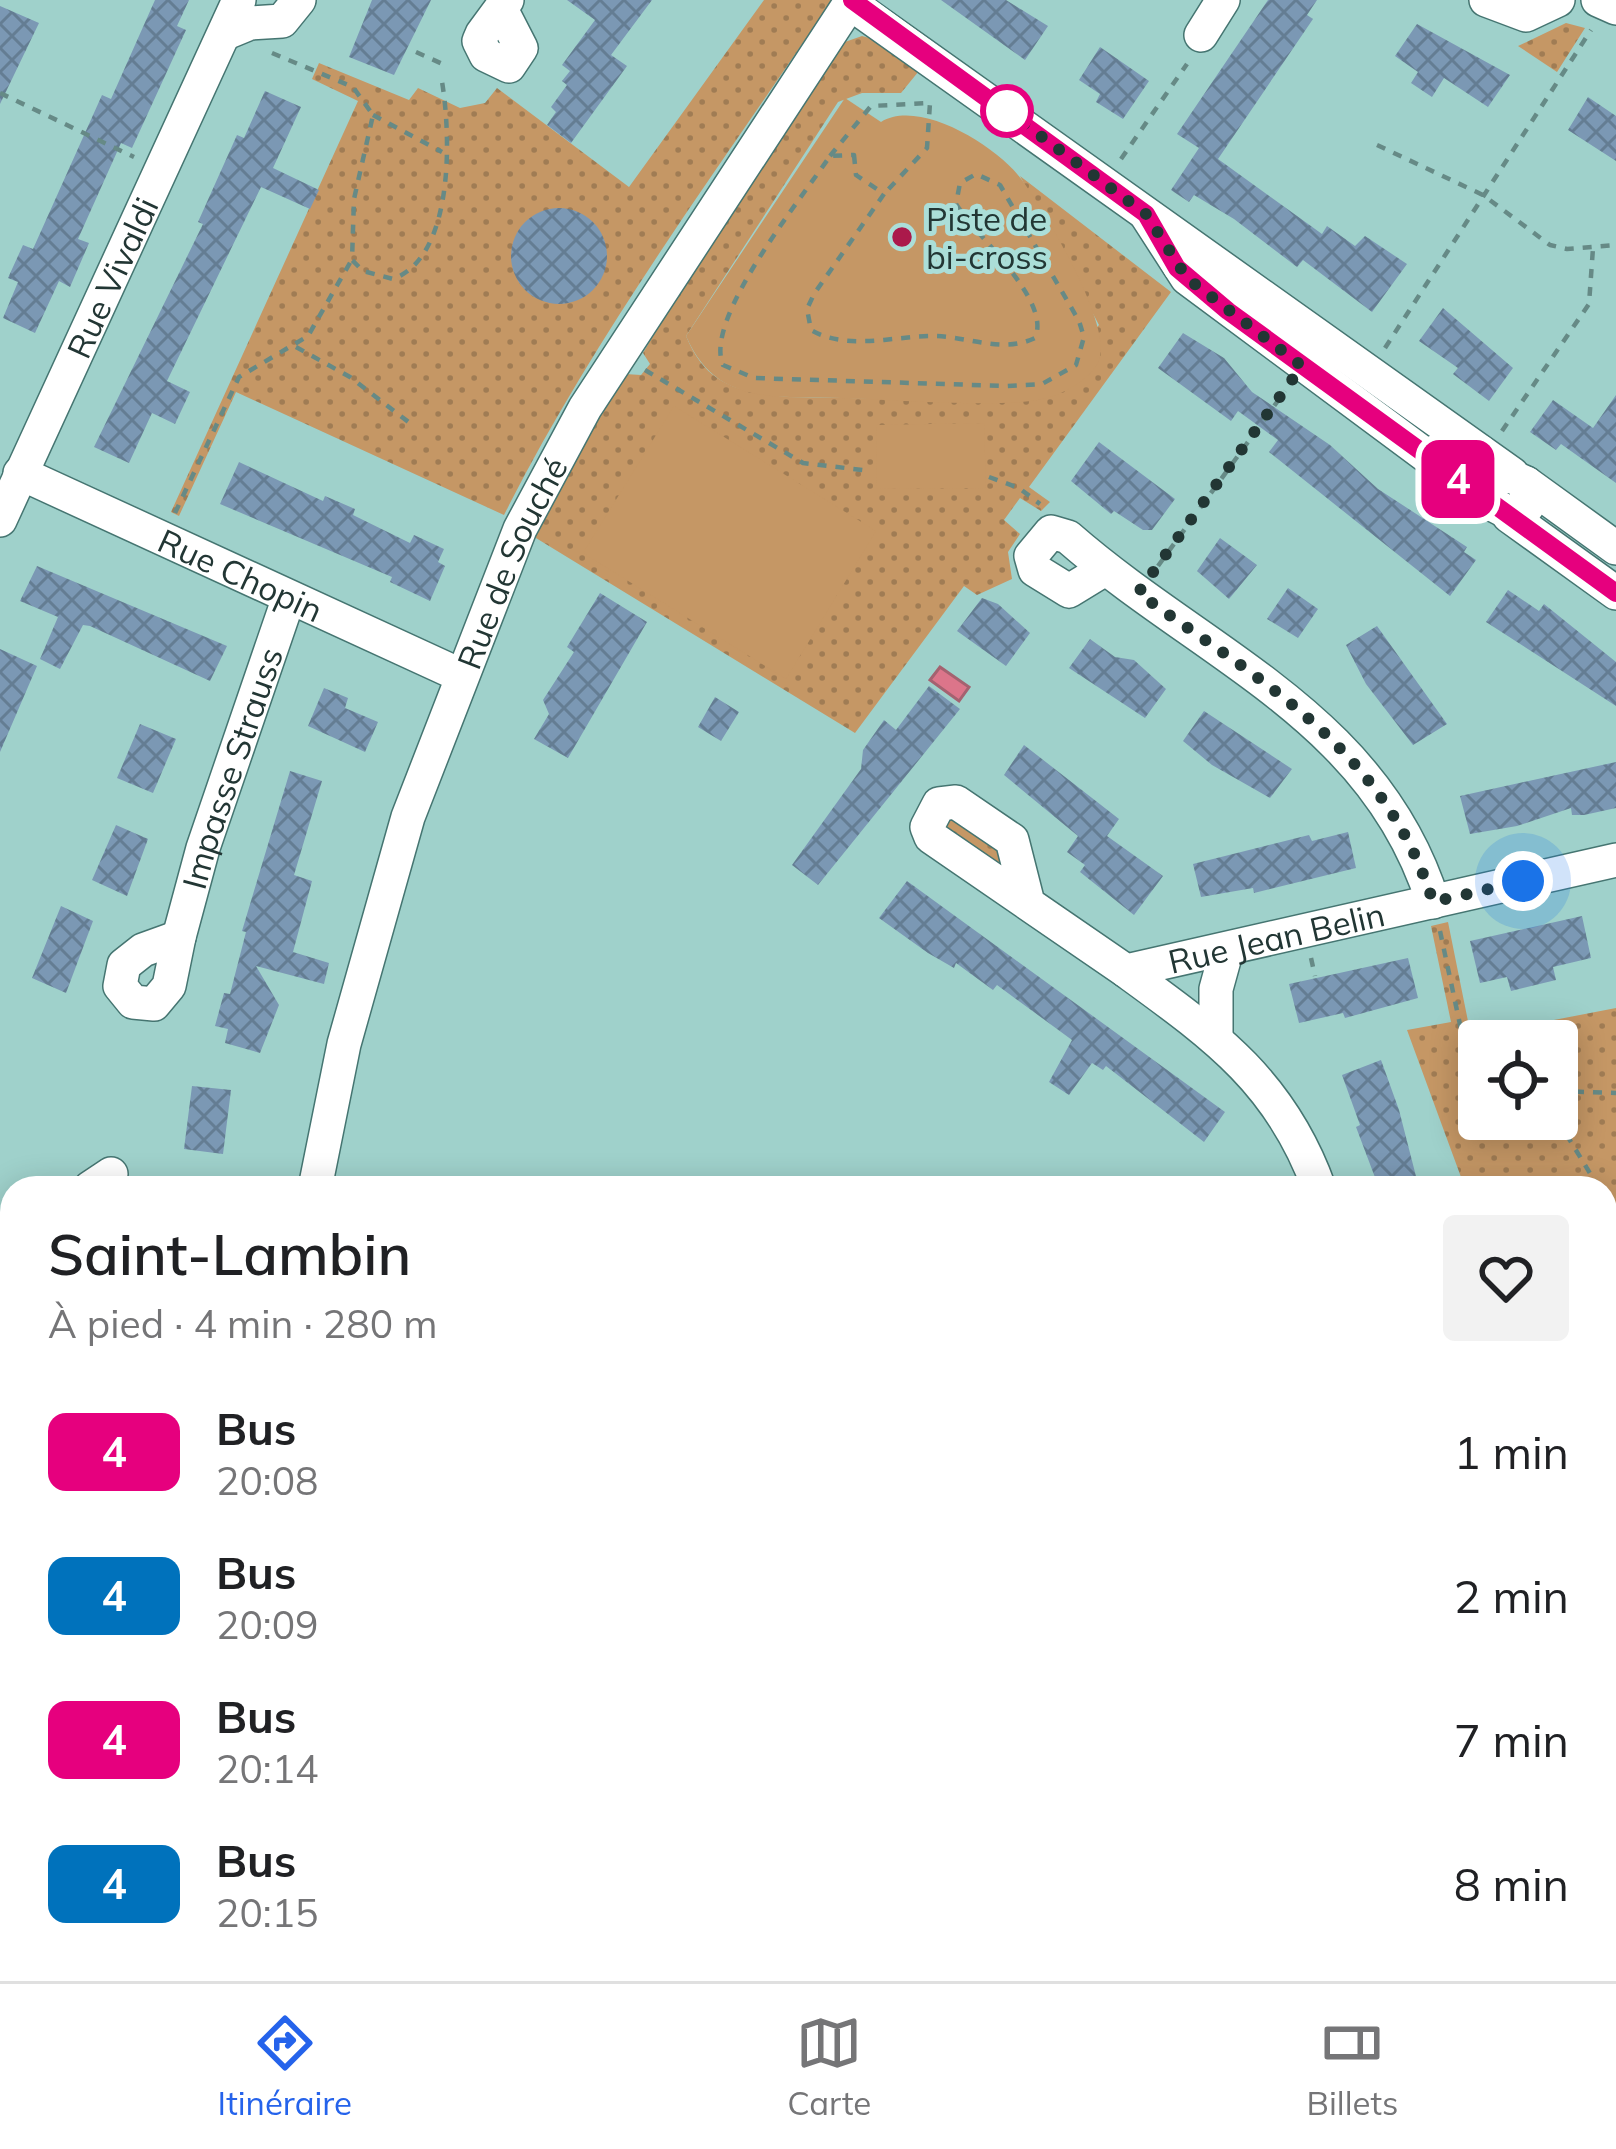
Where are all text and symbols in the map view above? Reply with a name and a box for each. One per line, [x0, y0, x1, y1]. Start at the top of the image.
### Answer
unlabelled marker [982, 86, 1032, 136]
street label: Rue Vivaldi [57, 191, 166, 364]
place label: Piste de bi-cross [926, 198, 1048, 277]
marker: Piste de bi-cross [889, 224, 915, 250]
line badge: 4 [1419, 440, 1497, 518]
street label: Rue de Souché [447, 450, 575, 675]
text: 4 [1445, 452, 1471, 505]
street label: Rue Chopin [152, 519, 329, 630]
street label: Impasse Strauss [172, 642, 291, 893]
your location [1493, 851, 1553, 911]
street label: Rue Jean Belin [1164, 893, 1388, 981]
map controls [1458, 1020, 1578, 1140]
button: locate [1458, 1020, 1578, 1140]
button: heart [1443, 1215, 1569, 1341]
text: Saint-Lambin [48, 1218, 411, 1289]
text: À pied · 4 min · 280 m [48, 1299, 437, 1348]
text: Bus [216, 1400, 296, 1456]
text: 1 min [1454, 1424, 1569, 1480]
text: 4 [101, 1425, 127, 1478]
text: 20:08 [216, 1456, 319, 1505]
text: Bus [216, 1544, 296, 1600]
text: 2 min [1454, 1568, 1569, 1624]
text: 4 [101, 1569, 127, 1622]
text: 20:09 [216, 1600, 319, 1649]
text: Bus [216, 1688, 296, 1744]
text: 7 min [1454, 1712, 1569, 1768]
text: 4 [101, 1713, 127, 1766]
text: 20:14 [216, 1744, 319, 1793]
text: Bus [216, 1832, 296, 1888]
text: 8 min [1454, 1856, 1569, 1912]
text: 4 [101, 1857, 127, 1910]
text: 20:15 [216, 1888, 319, 1937]
tab: Itinéraire [218, 2010, 352, 2123]
tab: Carte [787, 2010, 871, 2123]
tab: Billets [1307, 2010, 1398, 2123]

